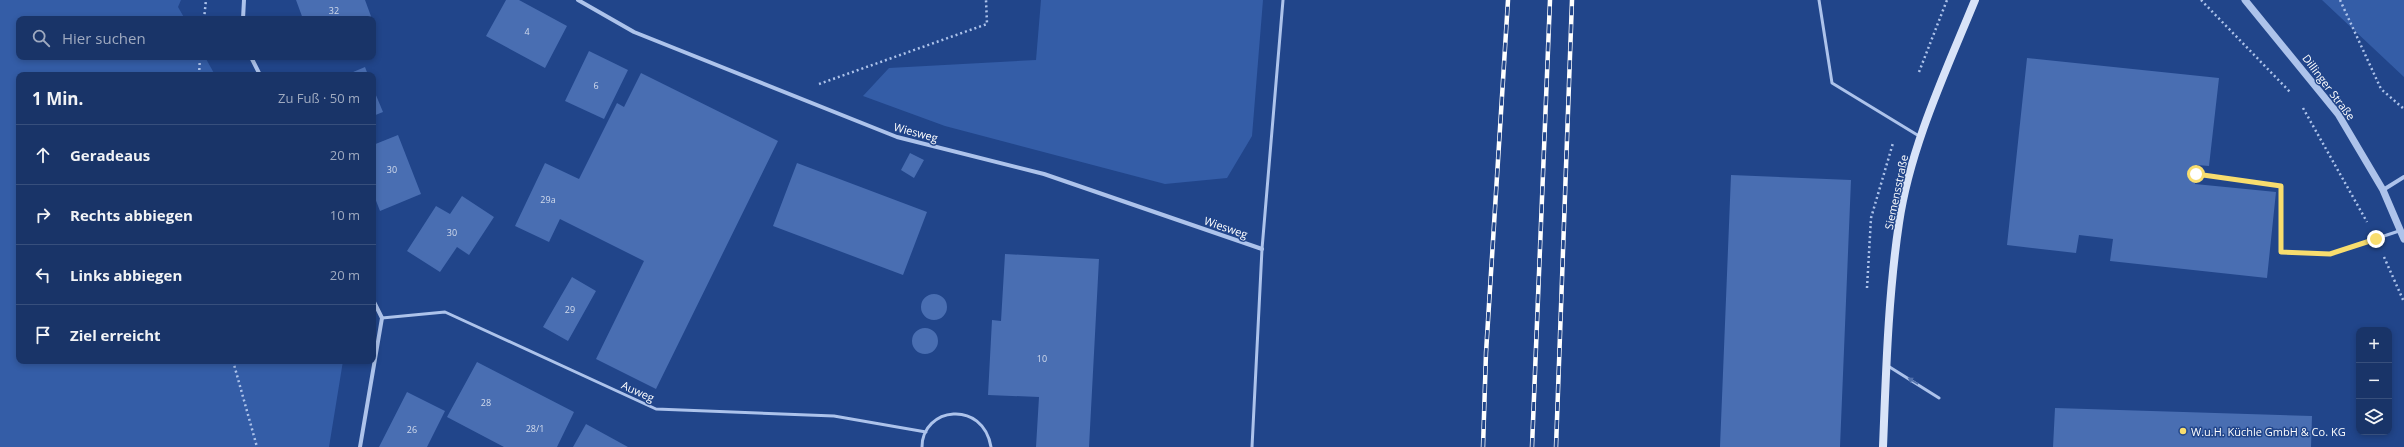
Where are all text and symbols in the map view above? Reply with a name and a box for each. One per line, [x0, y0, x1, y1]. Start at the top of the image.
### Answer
house number: 32 [329, 4, 339, 17]
search box [16, 16, 376, 60]
house number: 4 [524, 25, 530, 38]
icon: search [30, 27, 52, 49]
text: Hier suchen [62, 28, 146, 48]
street label: Dillinger Straße [2299, 51, 2359, 123]
house number: 6 [593, 79, 599, 92]
text: 1 Min. [32, 87, 83, 110]
text: Zu Fuß · 50 m [278, 89, 360, 107]
street label: Wiesweg [892, 119, 940, 145]
icon: ahead [32, 144, 54, 166]
text: Geradeaus [70, 145, 150, 165]
text: 20 m [330, 146, 360, 164]
street label: Siemensstraße [1881, 153, 1911, 231]
house number: 30 [387, 163, 397, 176]
route start [2187, 165, 2205, 183]
house number: 29a [540, 193, 556, 206]
icon: right [32, 204, 54, 226]
text: Rechts abbiegen [70, 205, 193, 225]
text: 10 m [330, 206, 360, 224]
street label: Wiesweg [1202, 213, 1250, 241]
house number: 30 [447, 226, 457, 239]
route end [2367, 230, 2385, 248]
icon: left [32, 264, 54, 286]
text: Links abbiegen [70, 265, 182, 285]
text: 20 m [330, 266, 360, 284]
house number: 29 [565, 303, 575, 316]
icon: arrive [32, 324, 54, 346]
text: Ziel erreicht [70, 325, 161, 345]
map controls [2356, 327, 2392, 435]
button: + [2356, 327, 2392, 363]
house number: 10 [1037, 352, 1047, 365]
button: − [2356, 363, 2392, 399]
street label: Auweg [619, 377, 657, 405]
one-way arrow [1908, 377, 1918, 385]
house number: 28 [481, 396, 491, 409]
button: layers [2356, 399, 2392, 435]
house number: 28/1 [526, 422, 544, 435]
house number: 26 [407, 423, 417, 436]
place label: W.u.H. Küchle GmbH & Co. KG [2191, 424, 2346, 439]
marker: W.u.H. Küchle GmbH & Co. KG [2178, 426, 2188, 436]

